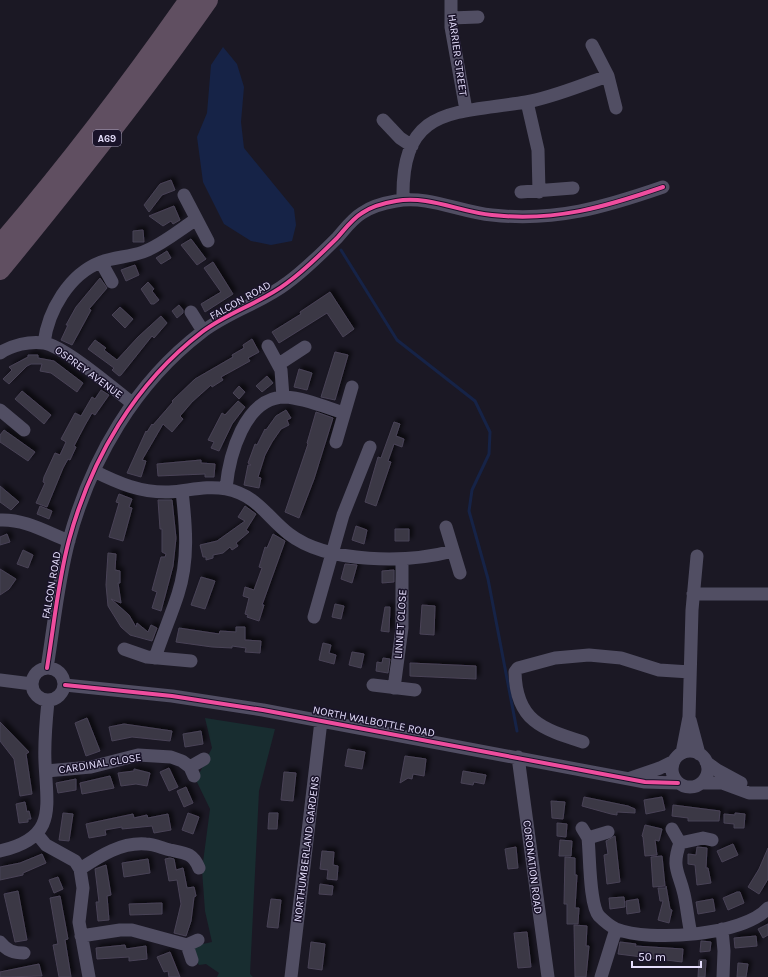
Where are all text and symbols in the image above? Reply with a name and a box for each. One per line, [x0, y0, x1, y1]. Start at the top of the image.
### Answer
street label: HARRIER STREET [445, 13, 470, 97]
road number: A69 [93, 130, 121, 146]
street label: FALCON ROAD [207, 278, 273, 323]
street label: OSPREY AVENUE [52, 343, 125, 401]
street label: FALCON ROAD [39, 550, 64, 620]
street label: LINNET CLOSE [392, 589, 409, 659]
street label: NORTH WALBOTTLE ROAD [312, 703, 436, 740]
street label: CARDINAL CLOSE [58, 751, 142, 776]
street label: NORTHUMBERLAND GARDENS [291, 775, 322, 923]
street label: CORONATION ROAD [520, 819, 545, 915]
scale bar [632, 943, 701, 969]
text: 50 m [638, 950, 666, 964]

